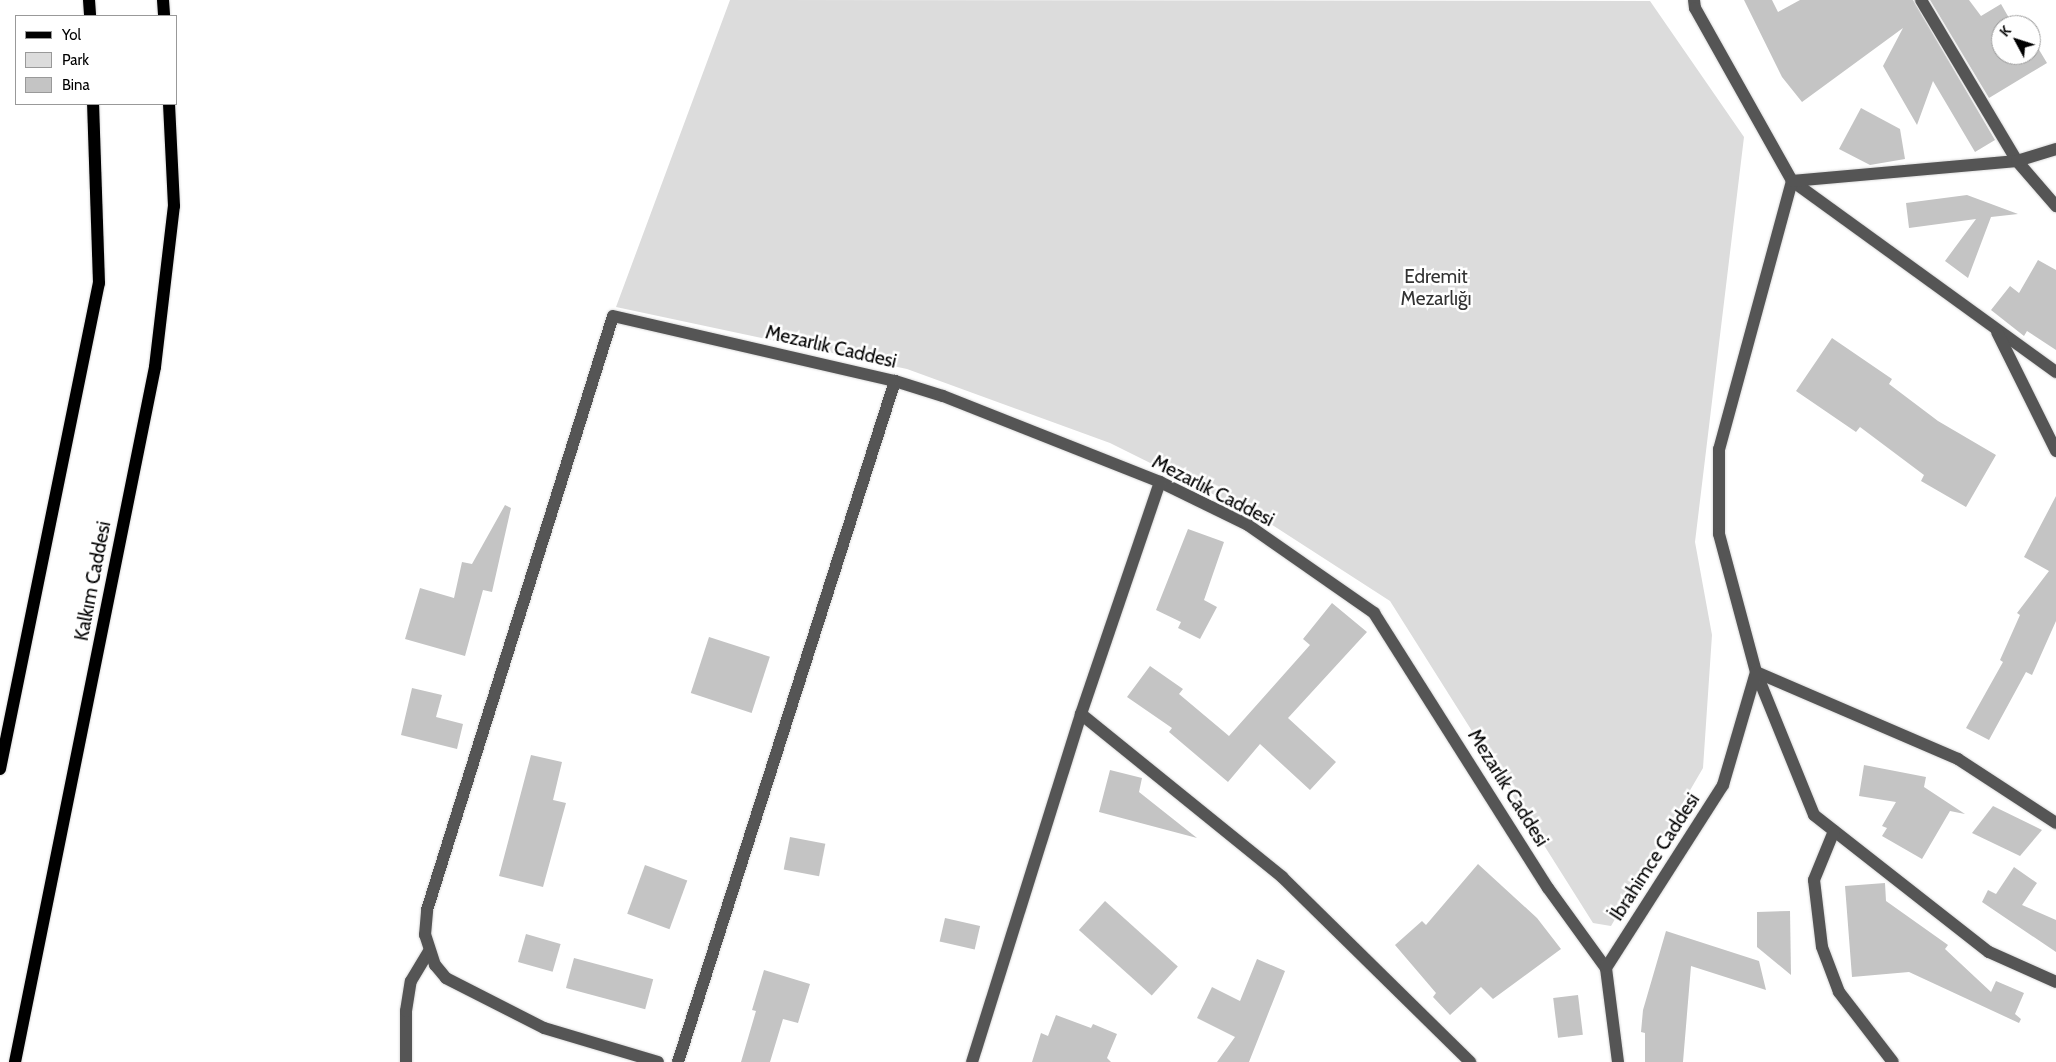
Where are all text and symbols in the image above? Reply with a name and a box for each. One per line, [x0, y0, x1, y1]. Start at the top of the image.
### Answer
legend [15, 15, 178, 105]
north arrow [1991, 15, 2041, 65]
text: K [1996, 22, 2015, 40]
text: Yol [62, 26, 81, 44]
text: Park [62, 51, 89, 69]
text: Bina [62, 76, 90, 94]
park label: Edremit Mezarlığı [1400, 266, 1472, 310]
street label: Mezarlık Caddesi [763, 321, 899, 373]
street label: Mezarlık Caddesi [1148, 450, 1278, 532]
street label: Kalkım Caddesi [70, 519, 116, 643]
street label: Mezarlık Caddesi [1463, 725, 1553, 851]
street label: İbrahimce Caddesi [1605, 789, 1705, 925]

